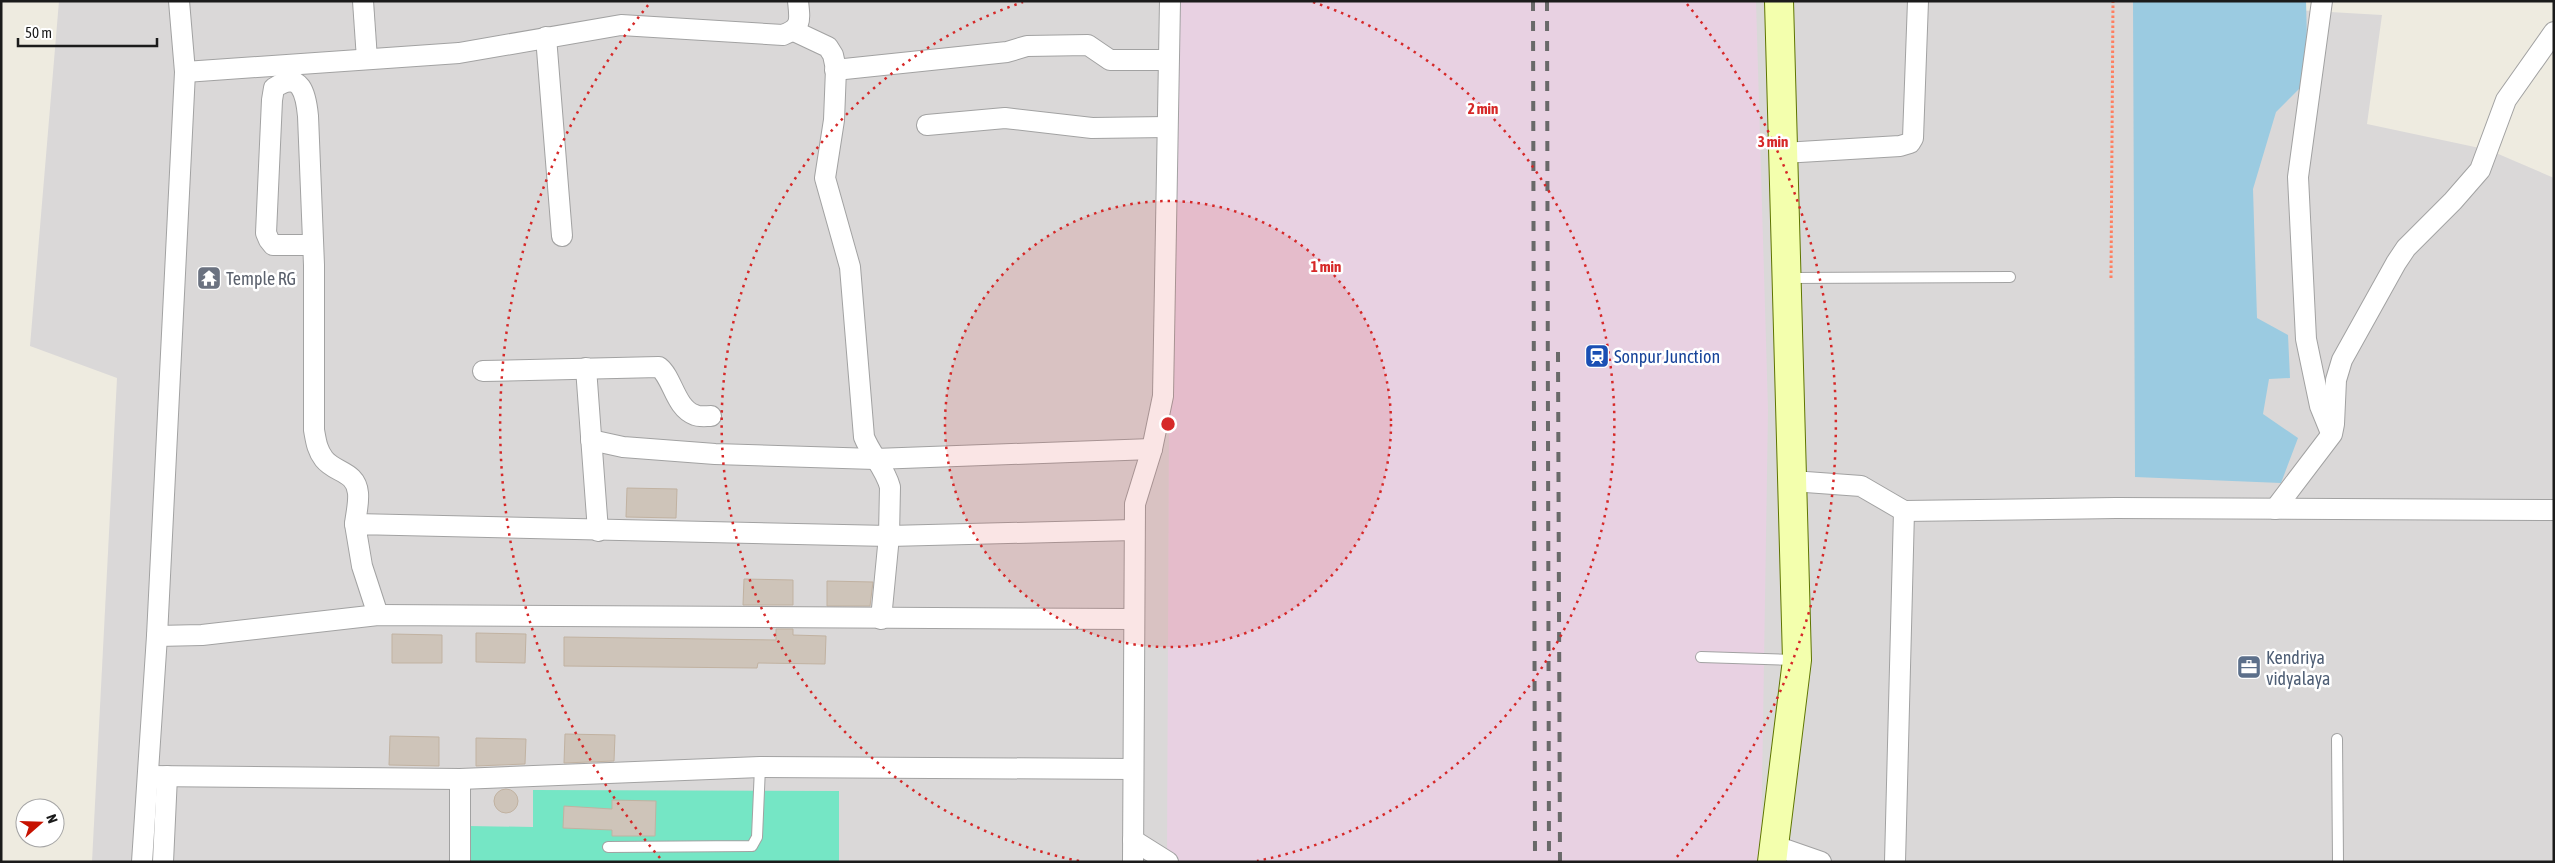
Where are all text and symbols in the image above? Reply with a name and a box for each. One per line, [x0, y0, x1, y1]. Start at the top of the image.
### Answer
scale bar [18, 15, 156, 47]
text: 50 m [25, 24, 52, 41]
text: 2 min [1468, 100, 1498, 117]
text: 3 min [1758, 133, 1788, 150]
text: 1 min [1311, 258, 1341, 275]
temple icon: Temple RG [196, 265, 222, 291]
place label: Temple RG [226, 268, 296, 289]
station icon: Sonpur Junction [1584, 343, 1610, 369]
place label: Sonpur Junction [1614, 346, 1720, 367]
centre of rings [1159, 415, 1177, 433]
place label: Kendriya vidyalaya [2266, 647, 2330, 689]
office icon: Kendriya vidyalaya [2236, 654, 2262, 680]
north arrow [15, 798, 65, 848]
text: N [43, 812, 61, 825]

